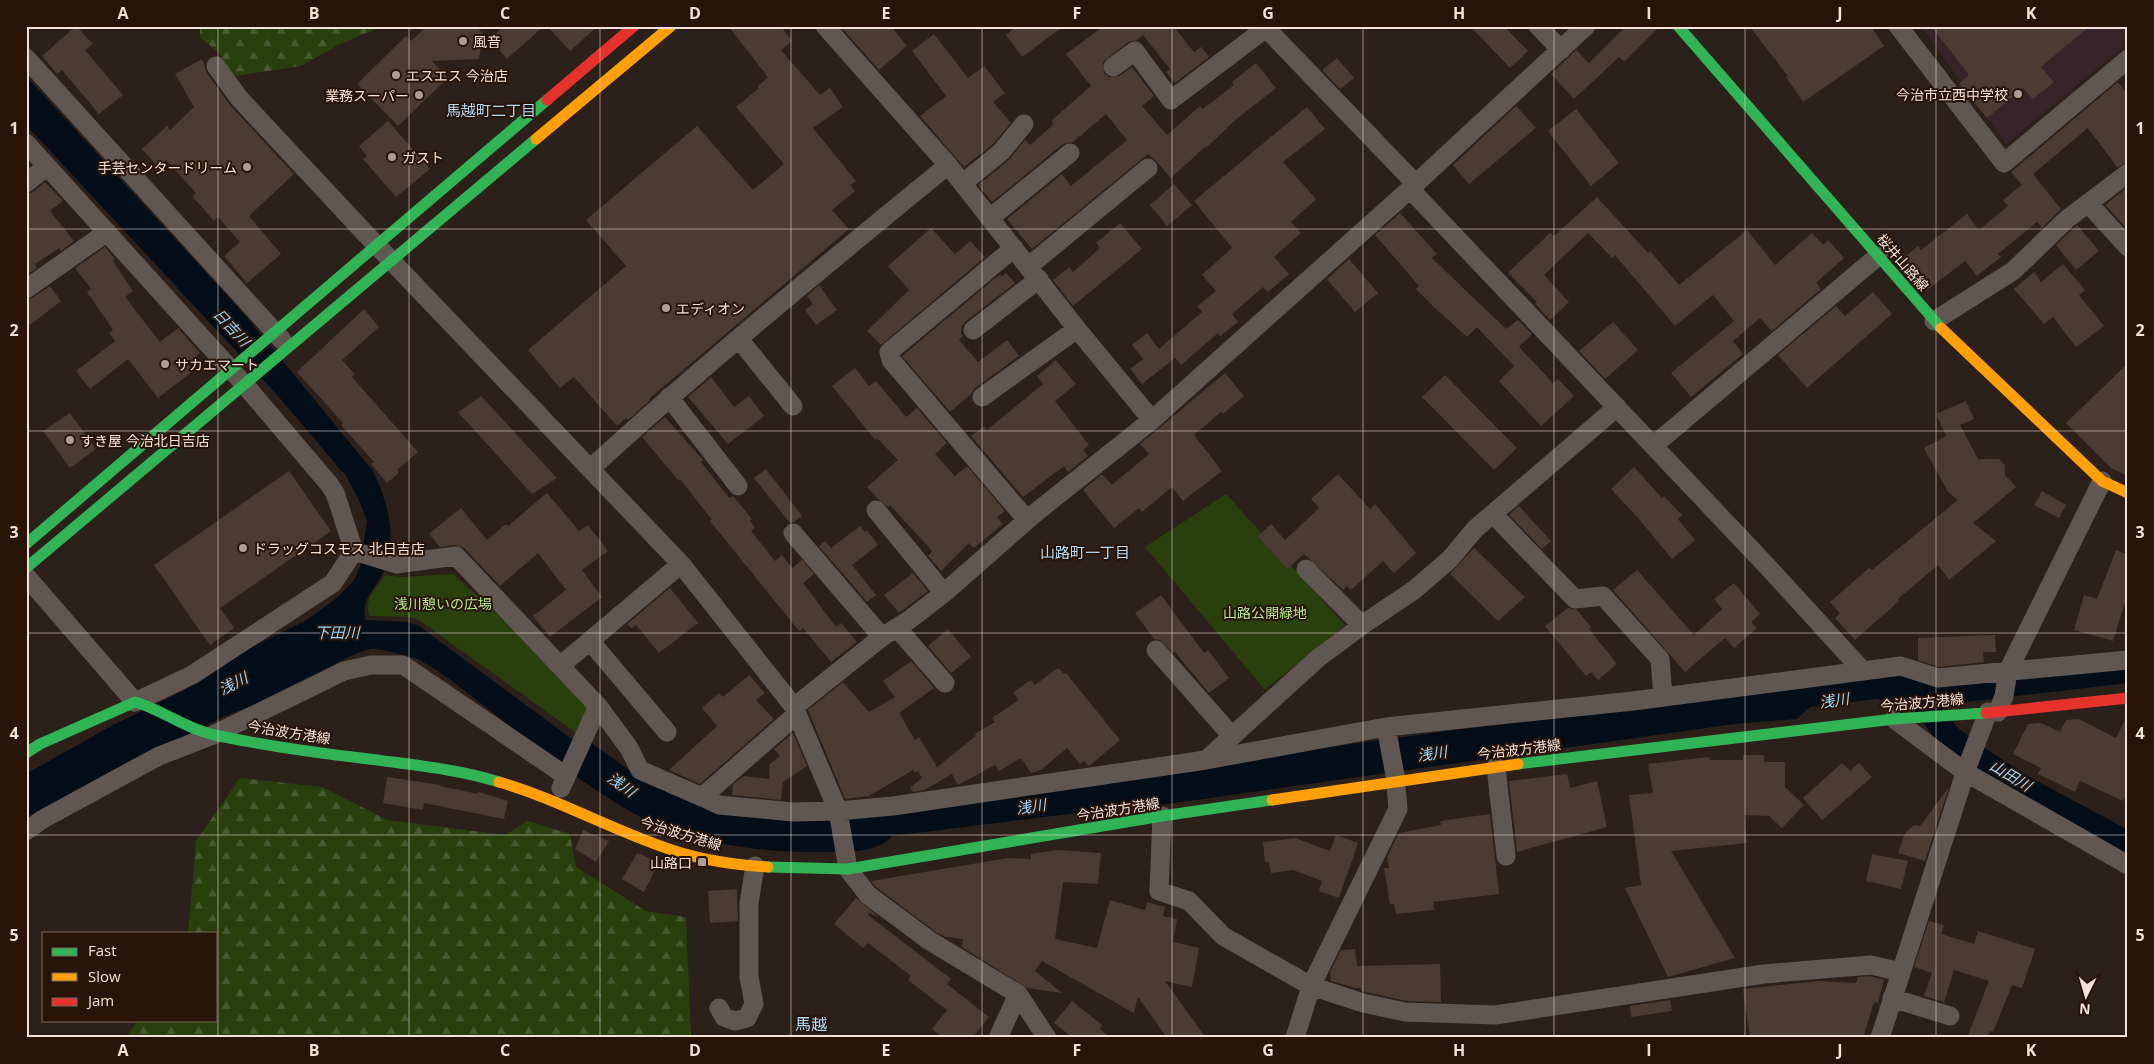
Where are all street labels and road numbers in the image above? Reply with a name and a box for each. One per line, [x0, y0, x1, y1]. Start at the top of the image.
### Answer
street label: 桜井山路線 [1873, 229, 1933, 295]
street label: 今治波方港線 [1879, 689, 1965, 715]
street label: 今治波方港線 [246, 716, 332, 748]
street label: 今治波方港線 [1476, 734, 1562, 764]
street label: 今治波方港線 [1075, 793, 1161, 825]
street label: 今治波方港線 [638, 812, 724, 854]

